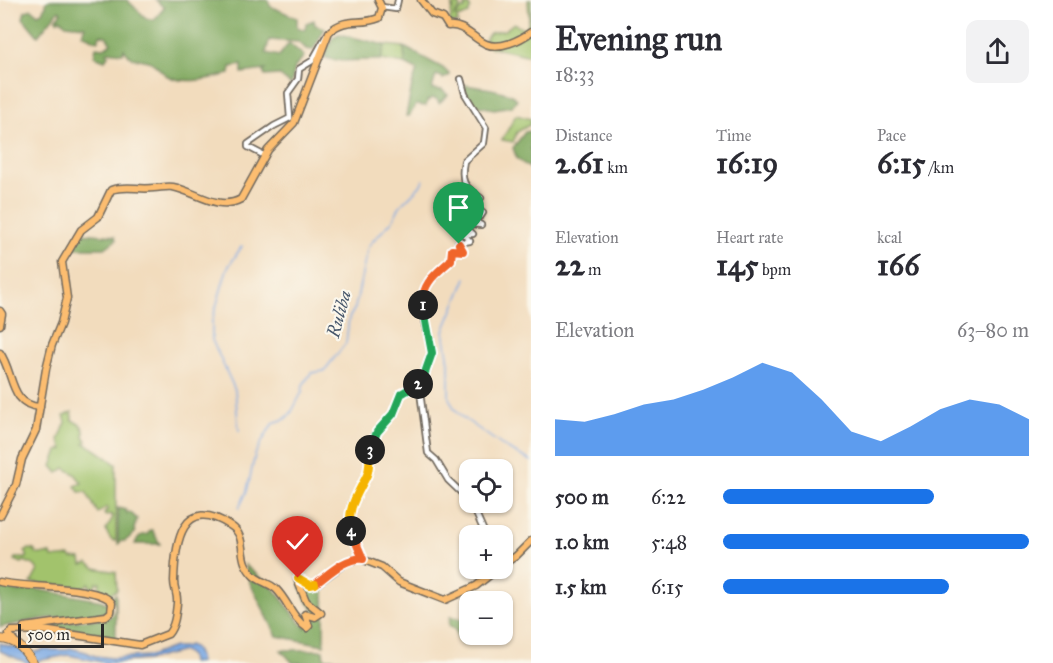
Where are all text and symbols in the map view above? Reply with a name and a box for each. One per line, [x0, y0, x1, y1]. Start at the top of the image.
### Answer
text: Evening run [555, 19, 722, 59]
button: share [966, 20, 1029, 83]
text: 18:33 [555, 62, 595, 86]
text: Distance [555, 126, 612, 145]
text: Time [716, 126, 751, 145]
text: Pace [877, 126, 906, 145]
text: 2.61 [555, 145, 604, 181]
text: 16:19 [716, 145, 778, 181]
text: 6:15 [877, 145, 926, 181]
text: km [604, 158, 628, 177]
text: /km [926, 158, 954, 177]
pin [433, 182, 484, 244]
icon: arrive [442, 191, 475, 224]
text: Elevation [555, 228, 619, 247]
text: Heart rate [716, 228, 783, 247]
text: kcal [877, 228, 902, 247]
text: 22 [555, 247, 585, 283]
text: 145 [716, 247, 759, 283]
text: 166 [877, 247, 920, 283]
text: m [585, 260, 601, 279]
text: bpm [759, 260, 791, 279]
water label: Ruliba [322, 288, 356, 341]
pin: 1 [408, 290, 438, 320]
text: 1 [420, 295, 426, 314]
text: Elevation [555, 318, 634, 342]
text: 63–80 m [957, 318, 1029, 342]
pin: 2 [403, 369, 433, 399]
text: 2 [414, 374, 422, 393]
pin: 3 [355, 435, 385, 465]
text: 3 [367, 440, 373, 459]
map controls [459, 459, 513, 645]
button: locate [459, 459, 513, 513]
text: 500 m [555, 485, 609, 509]
text: 6:22 [651, 485, 686, 509]
pin [272, 516, 323, 578]
pin: 4 [336, 516, 366, 546]
text: 4 [347, 521, 355, 540]
icon: check [281, 525, 314, 558]
button: + [459, 525, 513, 579]
text: 1.0 km [555, 530, 609, 554]
text: 5:48 [651, 530, 687, 554]
text: 1.5 km [555, 575, 606, 599]
text: 6:15 [651, 575, 683, 599]
button: − [459, 591, 513, 645]
scale bar [18, 621, 104, 648]
text: 500 m [27, 625, 70, 644]

